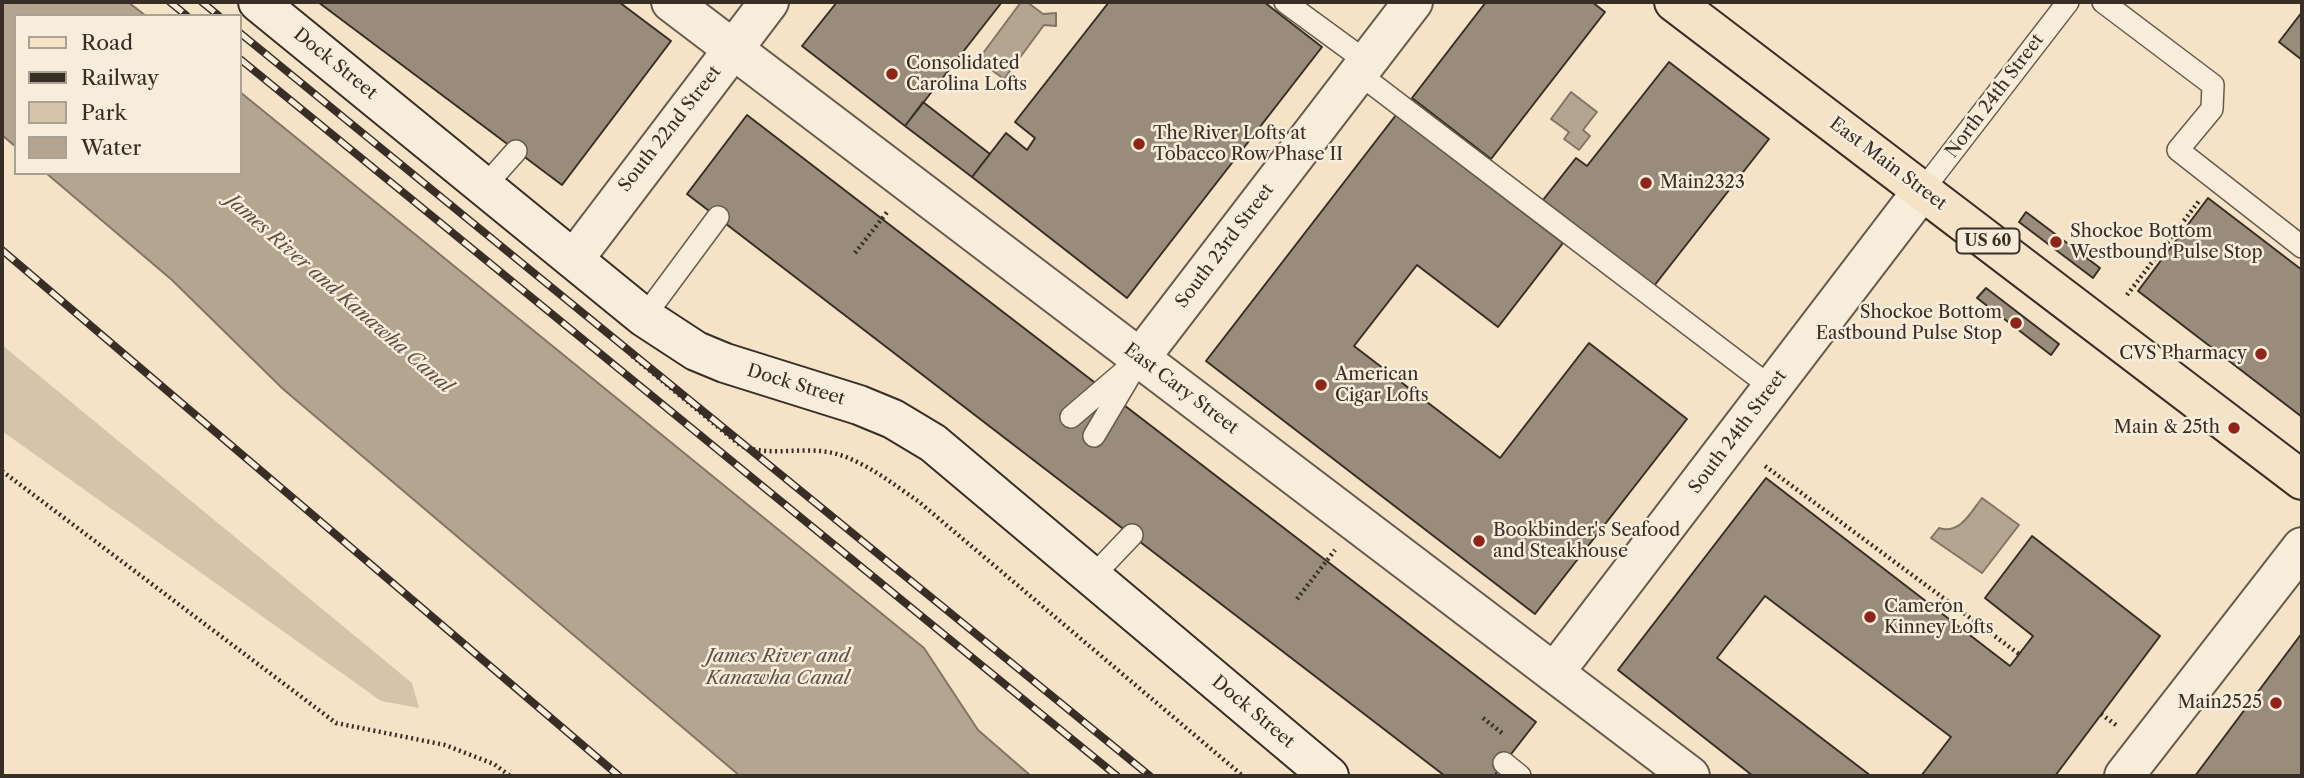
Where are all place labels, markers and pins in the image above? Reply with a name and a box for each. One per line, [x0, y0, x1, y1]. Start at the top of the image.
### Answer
place label: Consolidated Carolina Lofts [906, 53, 1027, 96]
marker: Consolidated Carolina Lofts [884, 66, 900, 82]
place label: The River Lofts at Tobacco Row Phase II [1153, 123, 1343, 166]
marker: The River Lofts at Tobacco Row Phase II [1131, 136, 1147, 152]
place label: Main2323 [1660, 172, 1745, 194]
marker: Main2323 [1638, 175, 1654, 191]
place label: Shockoe Bottom Westbound Pulse Stop [2070, 221, 2263, 264]
marker: Shockoe Bottom Westbound Pulse Stop [2048, 234, 2064, 250]
place label: Shockoe Bottom Eastbound Pulse Stop [1816, 302, 2002, 344]
marker: Shockoe Bottom Eastbound Pulse Stop [2008, 315, 2024, 331]
place label: CVS Pharmacy [2119, 343, 2247, 365]
marker: CVS Pharmacy [2253, 346, 2269, 362]
place label: American Cigar Lofts [1335, 364, 1429, 406]
marker: American Cigar Lofts [1313, 377, 1329, 393]
place label: Main & 25th [2114, 417, 2220, 439]
marker: Main & 25th [2226, 420, 2242, 436]
place label: Bookbinder's Seafood and Steakhouse [1493, 520, 1680, 562]
marker: Bookbinder's Seafood and Steakhouse [1471, 533, 1487, 549]
place label: Cameron Kinney Lofts [1884, 596, 1994, 638]
marker: Cameron Kinney Lofts [1862, 609, 1878, 625]
place label: Main2525 [2177, 692, 2262, 714]
marker: Main2525 [2268, 695, 2284, 711]

